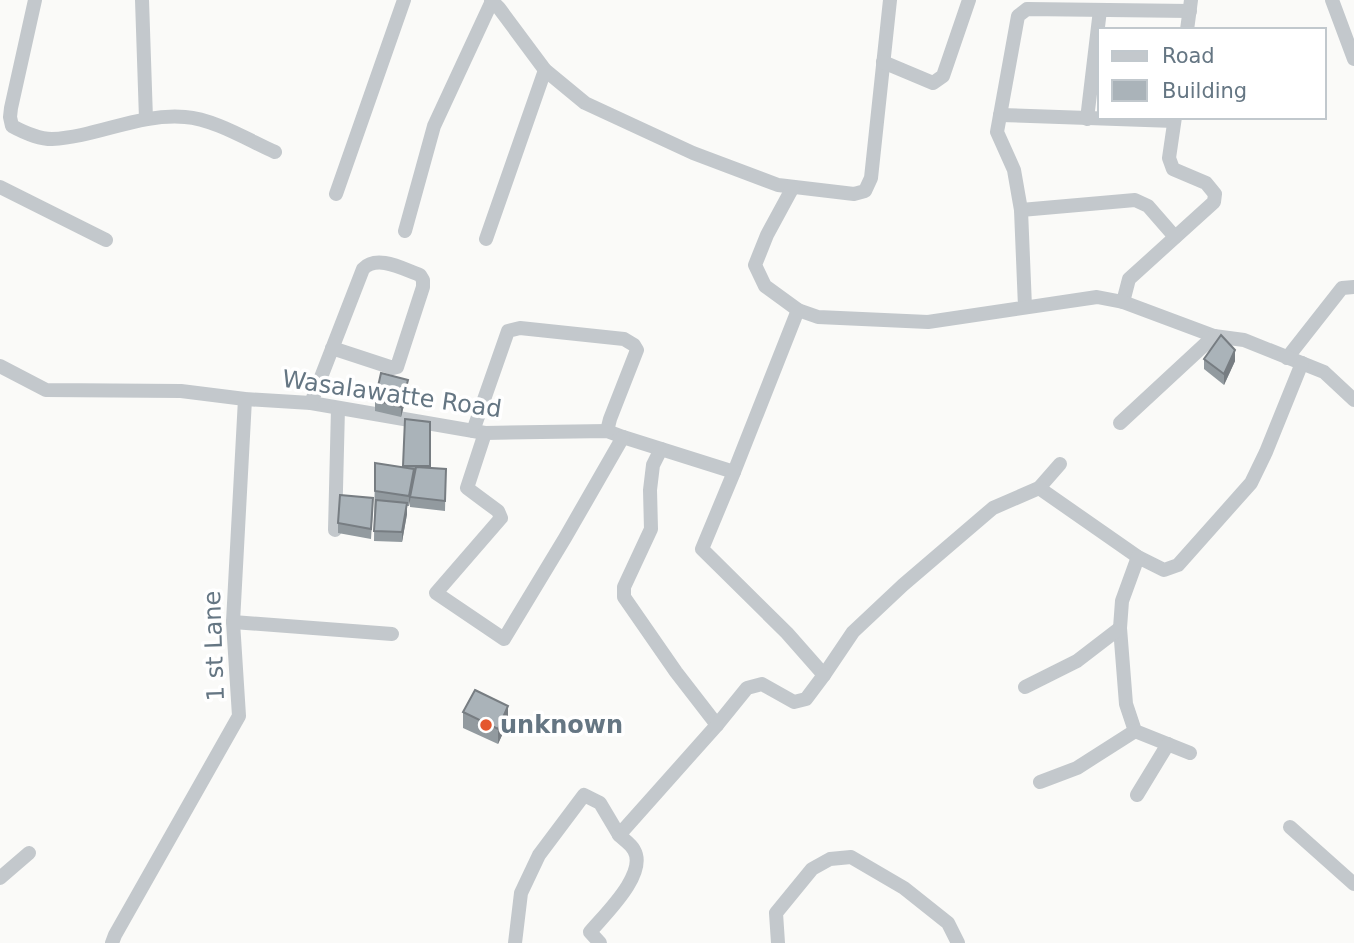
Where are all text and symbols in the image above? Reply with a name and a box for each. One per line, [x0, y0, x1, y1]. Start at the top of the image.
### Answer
legend [1098, 28, 1326, 119]
text: Road [1162, 44, 1215, 68]
text: Building [1162, 79, 1247, 103]
street label: Wasalawatte Road [280, 365, 504, 423]
street label: 1 st Lane [198, 590, 230, 702]
place label: unknown [500, 711, 623, 739]
marker: unknown [478, 717, 494, 733]

